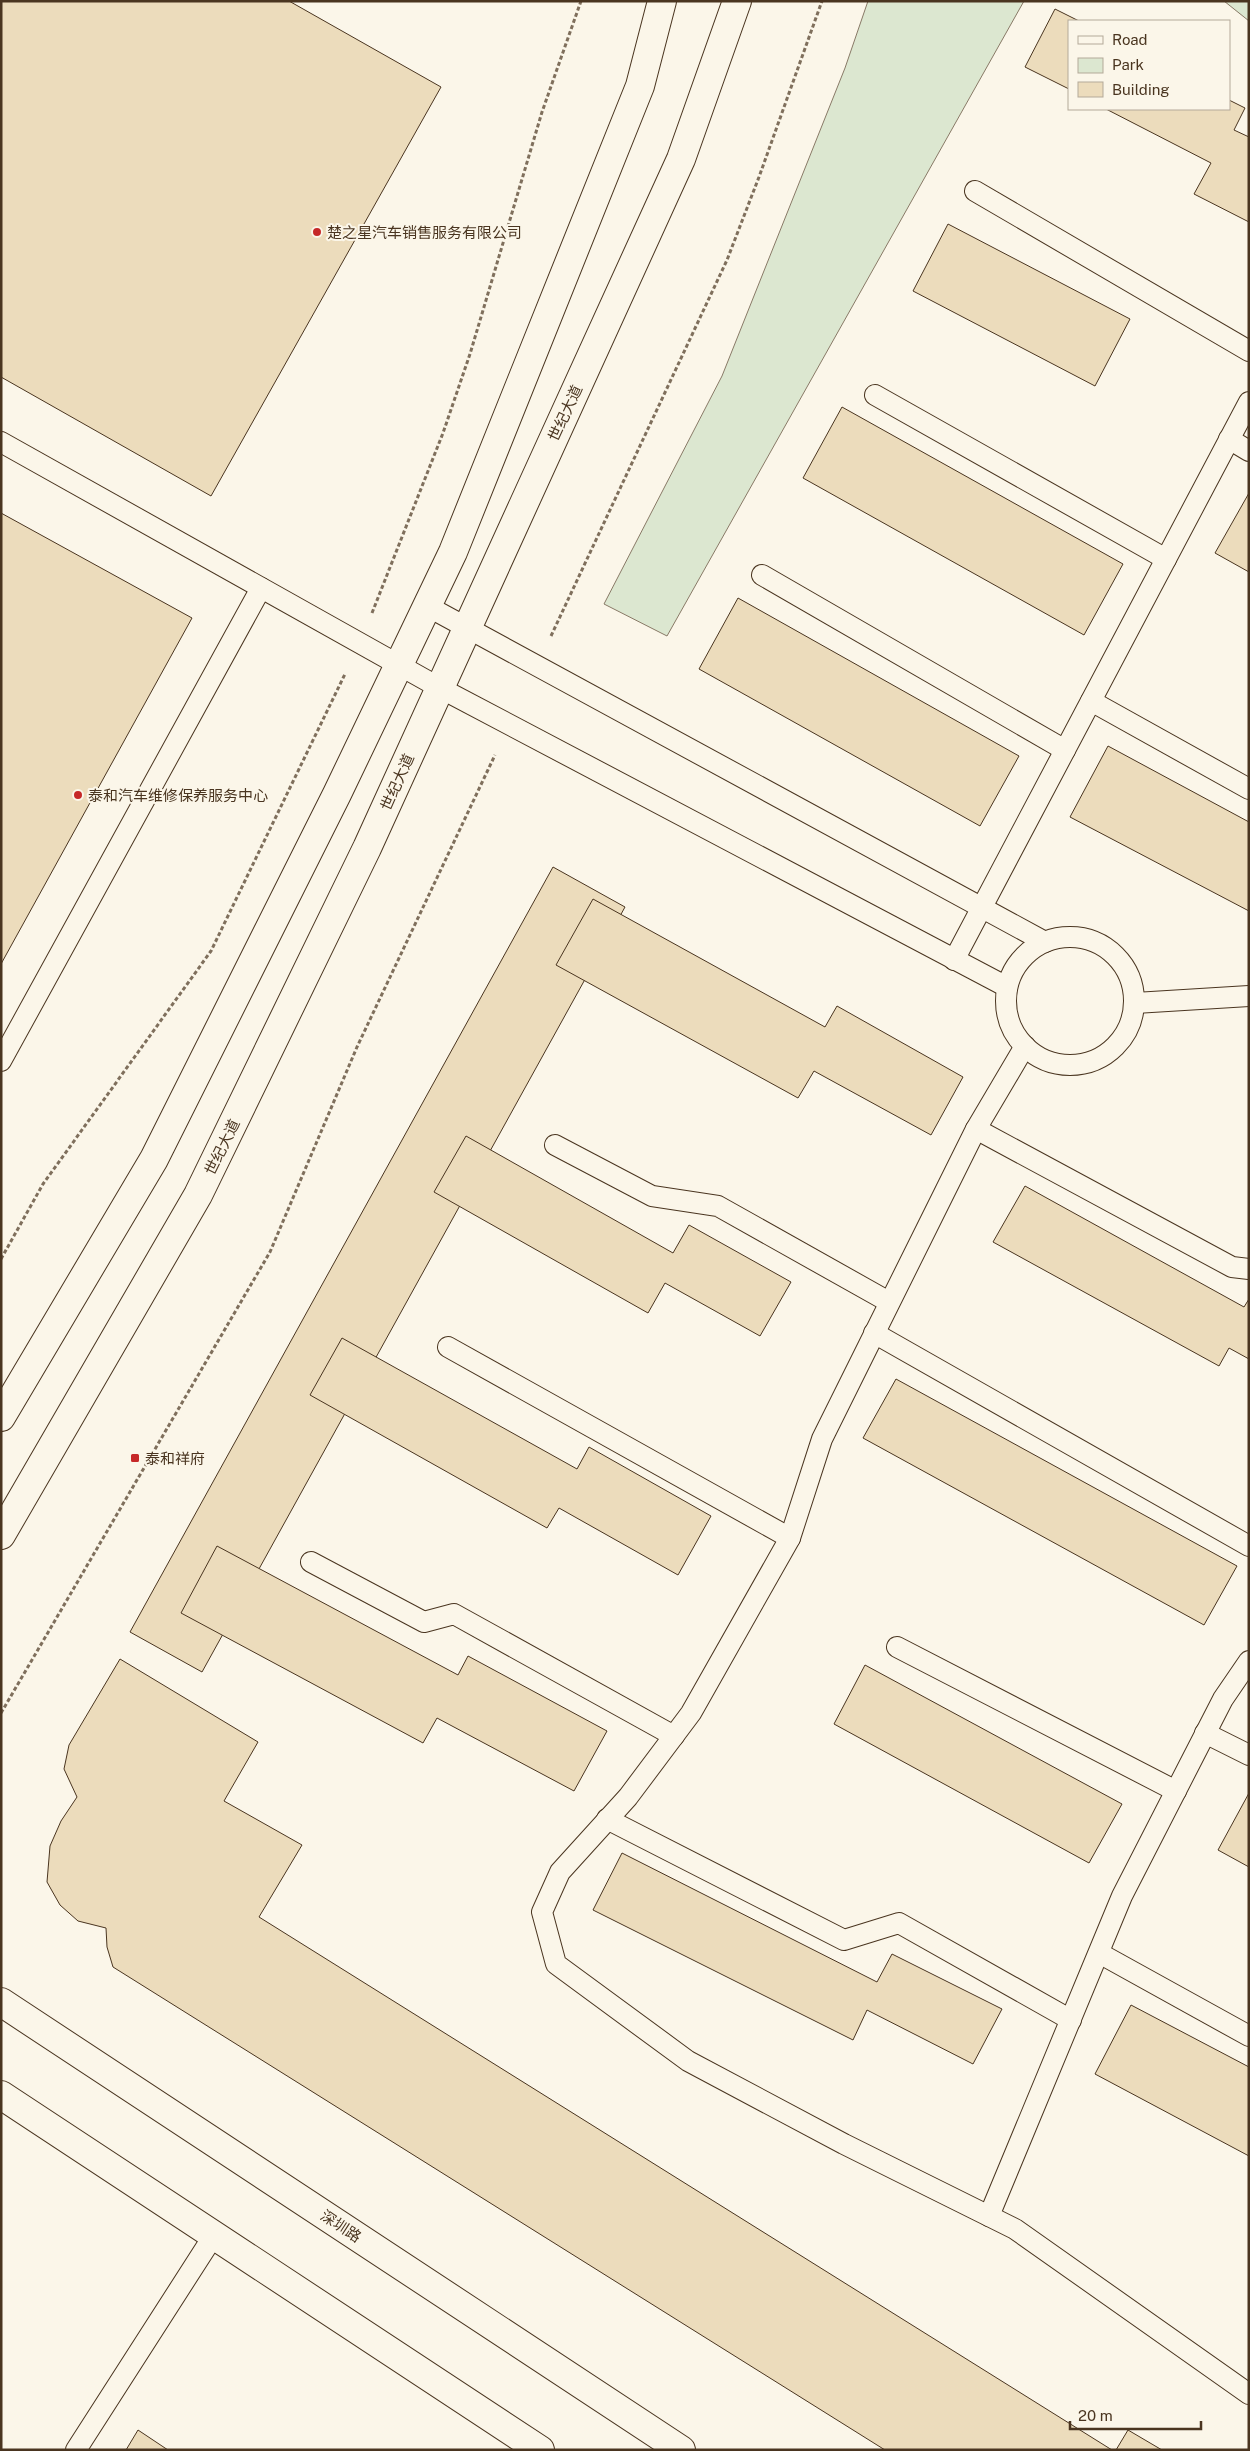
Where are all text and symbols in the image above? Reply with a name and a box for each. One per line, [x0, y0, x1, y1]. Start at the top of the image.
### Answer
legend [1068, 20, 1230, 110]
text: Road [1112, 31, 1148, 48]
text: Park [1112, 56, 1144, 73]
text: Building [1112, 81, 1170, 98]
place label: 楚之星汽车销售服务有限公司 [327, 224, 522, 241]
marker: 楚之星汽车销售服务有限公司 [311, 226, 323, 238]
street label: 世纪大道 [545, 382, 585, 444]
street label: 世纪大道 [377, 751, 417, 813]
place label: 泰和汽车维修保养服务中心 [88, 787, 268, 804]
marker: 泰和汽车维修保养服务中心 [72, 789, 84, 801]
street label: 世纪大道 [201, 1116, 243, 1178]
place label: 泰和祥府 [145, 1450, 205, 1467]
marker: 泰和祥府 [129, 1452, 141, 1464]
street label: 深圳路 [317, 2207, 365, 2245]
scale bar [1070, 2398, 1201, 2430]
text: 20 m [1078, 2407, 1113, 2424]

